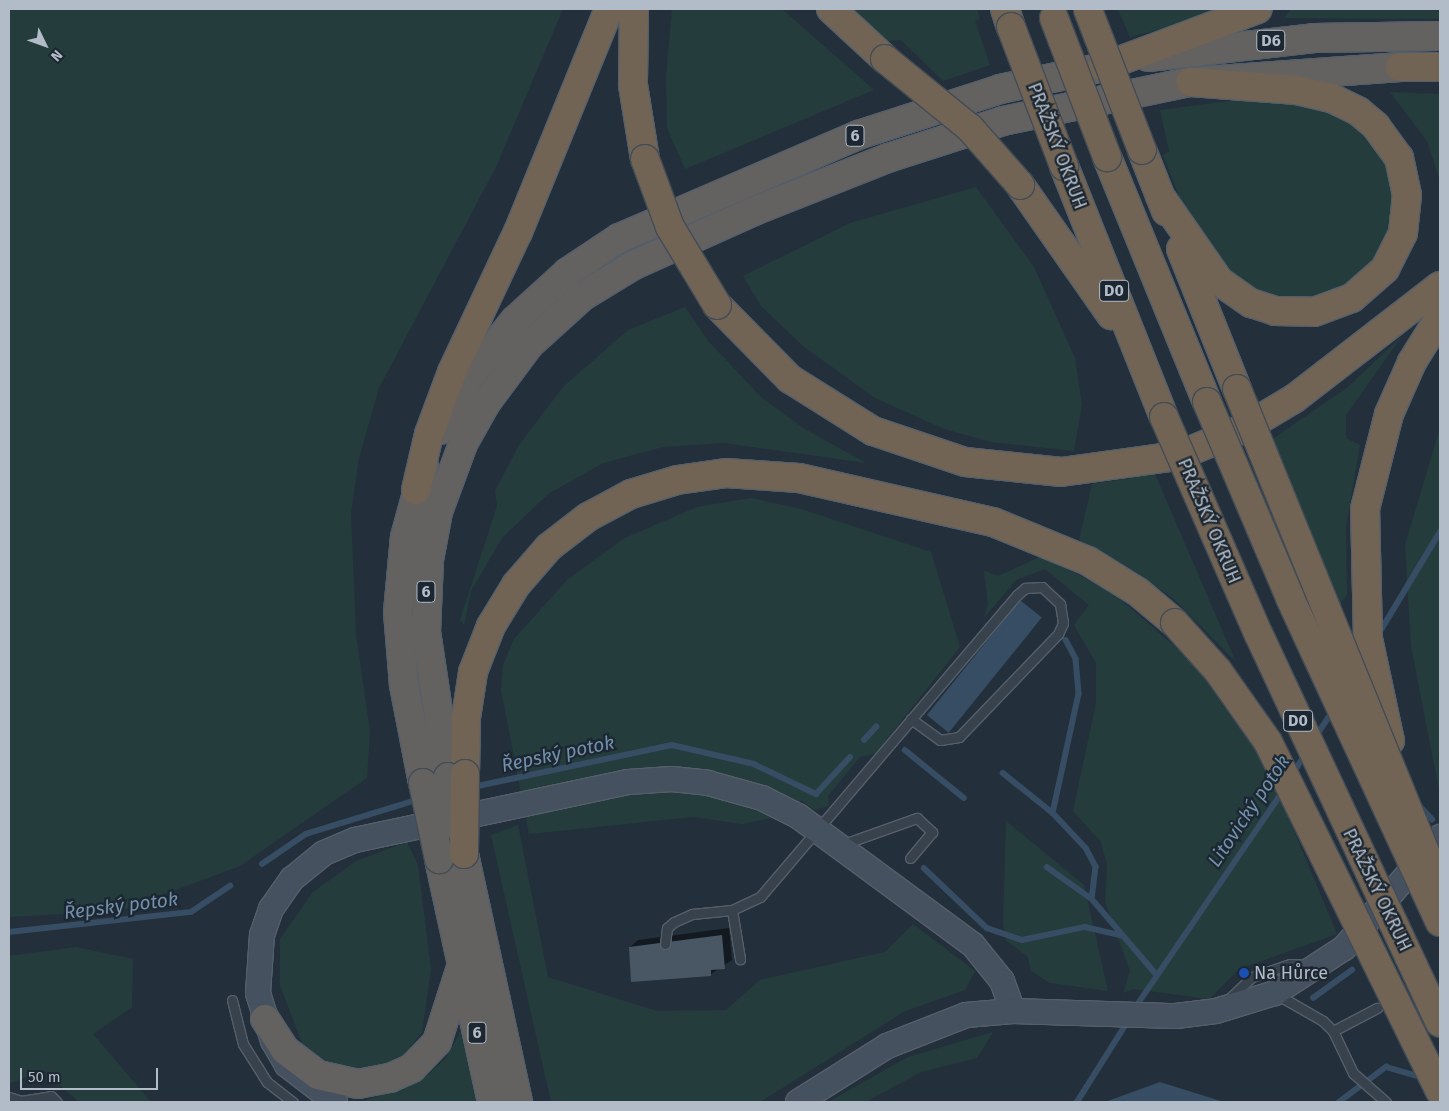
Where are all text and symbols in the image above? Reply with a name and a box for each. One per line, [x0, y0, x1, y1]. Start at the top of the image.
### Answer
north arrow [20, 20, 70, 70]
road number: D6 [1256, 27, 1286, 54]
text: N [47, 46, 66, 65]
street label: PRAŽSKÝ OKRUH [1023, 80, 1091, 212]
road number: 6 [845, 122, 865, 150]
road number: D0 [1099, 278, 1129, 304]
street label: PRAŽSKÝ OKRUH [1173, 455, 1245, 587]
road number: 6 [416, 578, 436, 606]
road number: D0 [1283, 708, 1313, 734]
water label: Řepský potok [499, 731, 617, 777]
water label: Litovický potok [1203, 751, 1295, 871]
street label: PRAŽSKÝ OKRUH [1338, 825, 1416, 955]
water label: Řepský potok [63, 888, 179, 924]
place label: Na Hůrce [1254, 962, 1328, 984]
marker: Na Hůrce [1238, 967, 1250, 979]
road number: 6 [467, 1020, 487, 1046]
scale bar [22, 1058, 160, 1090]
text: 50 m [28, 1068, 61, 1086]

